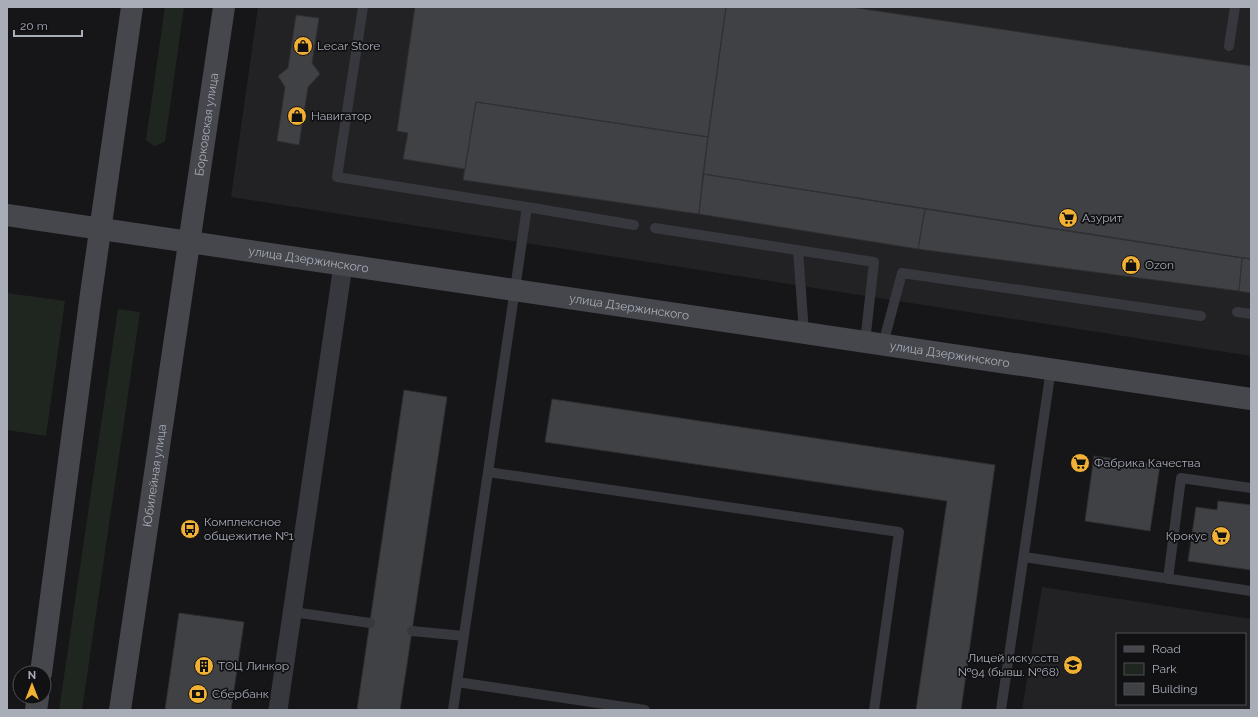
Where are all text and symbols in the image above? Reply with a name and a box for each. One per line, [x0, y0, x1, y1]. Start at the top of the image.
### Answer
scale bar [14, 12, 82, 38]
text: 20 m [20, 19, 48, 33]
shop icon: Lecar Store [292, 35, 314, 57]
place label: Lecar Store [317, 39, 380, 53]
street label: Борковская улица [192, 72, 221, 177]
shop icon: Навигатор [286, 105, 308, 127]
place label: Навигатор [311, 109, 371, 123]
supermarket icon: Азурит [1057, 207, 1079, 229]
place label: Азурит [1082, 211, 1123, 225]
street label: улица Дзержинского [248, 244, 370, 275]
shop icon: Ozon [1120, 254, 1142, 276]
place label: Ozon [1145, 258, 1174, 272]
street label: улица Дзержинского [568, 291, 690, 323]
street label: улица Дзержинского [889, 339, 1011, 370]
street label: Юбилейная улица [140, 423, 169, 528]
supermarket icon: Фабрика Качества [1069, 452, 1091, 474]
place label: Фабрика Качества [1094, 456, 1201, 470]
place label: Комплексное общежитие №1 [204, 515, 294, 543]
bus stop icon: Комплексное общежитие №1 [179, 518, 201, 540]
supermarket icon: Крокус [1210, 525, 1232, 547]
place label: Крокус [1166, 529, 1207, 543]
legend [1116, 633, 1246, 705]
text: Road [1152, 642, 1181, 656]
place label: Лицей искусств №94 (бывш. №68) [958, 651, 1059, 679]
school or university icon: Лицей искусств №94 (бывш. №68) [1062, 654, 1084, 676]
building icon: ТОЦ Линкор [193, 655, 215, 677]
place label: ТОЦ Линкор [218, 659, 289, 673]
text: Park [1152, 662, 1177, 676]
north arrow [12, 665, 52, 705]
text: N [28, 669, 36, 682]
text: Building [1152, 682, 1198, 696]
bank icon: Сбербанк [187, 683, 209, 705]
place label: Сбербанк [212, 687, 269, 701]

